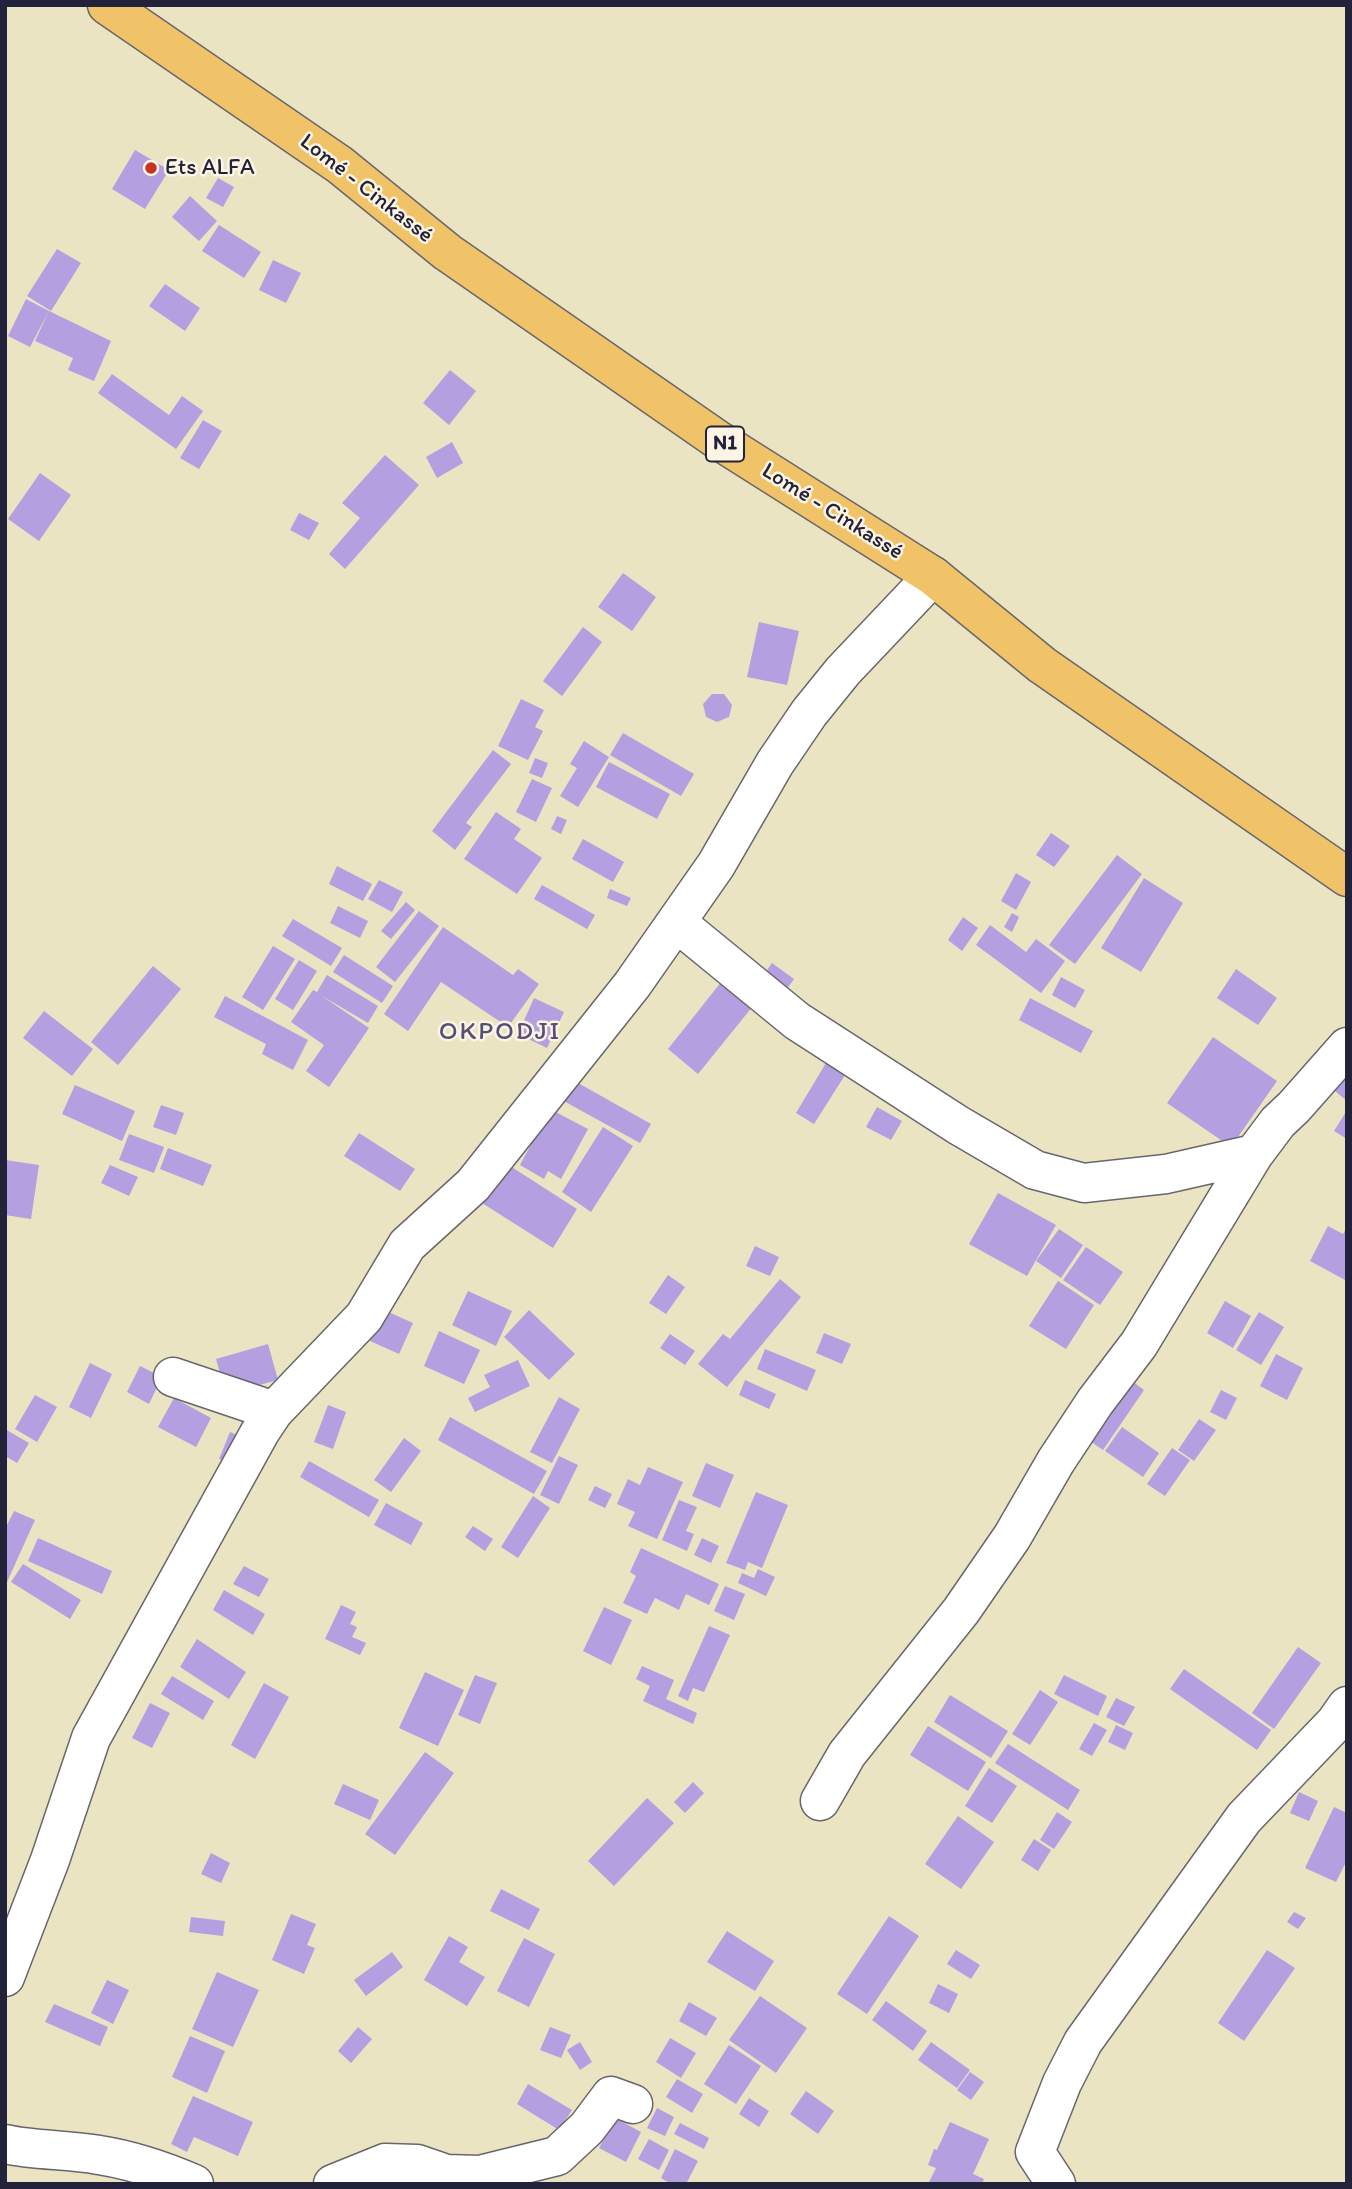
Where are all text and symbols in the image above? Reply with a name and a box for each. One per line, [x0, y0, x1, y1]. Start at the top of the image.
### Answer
street label: Lomé - Cinkassé [294, 128, 438, 250]
place label: Ets ALFA [165, 154, 255, 182]
marker: Ets ALFA [143, 160, 159, 176]
road number: N1 [706, 426, 744, 462]
street label: Lomé - Cinkassé [756, 457, 908, 567]
district label: OKPODJI [440, 1016, 560, 1048]

